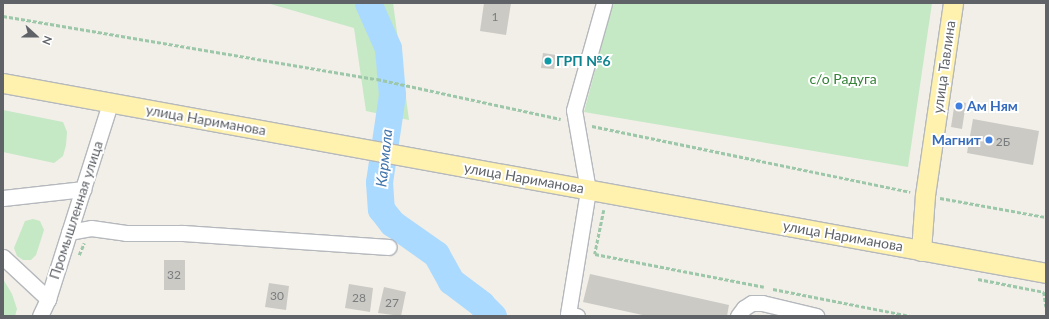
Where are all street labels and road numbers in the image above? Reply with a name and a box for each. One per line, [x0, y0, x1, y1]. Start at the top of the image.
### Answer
street label: улица Тавлина [929, 20, 959, 114]
street label: улица Нариманова [145, 101, 267, 139]
street label: Промышленная улица [46, 139, 106, 281]
street label: улица Нариманова [463, 159, 585, 197]
street label: улица Нариманова [782, 217, 904, 255]

